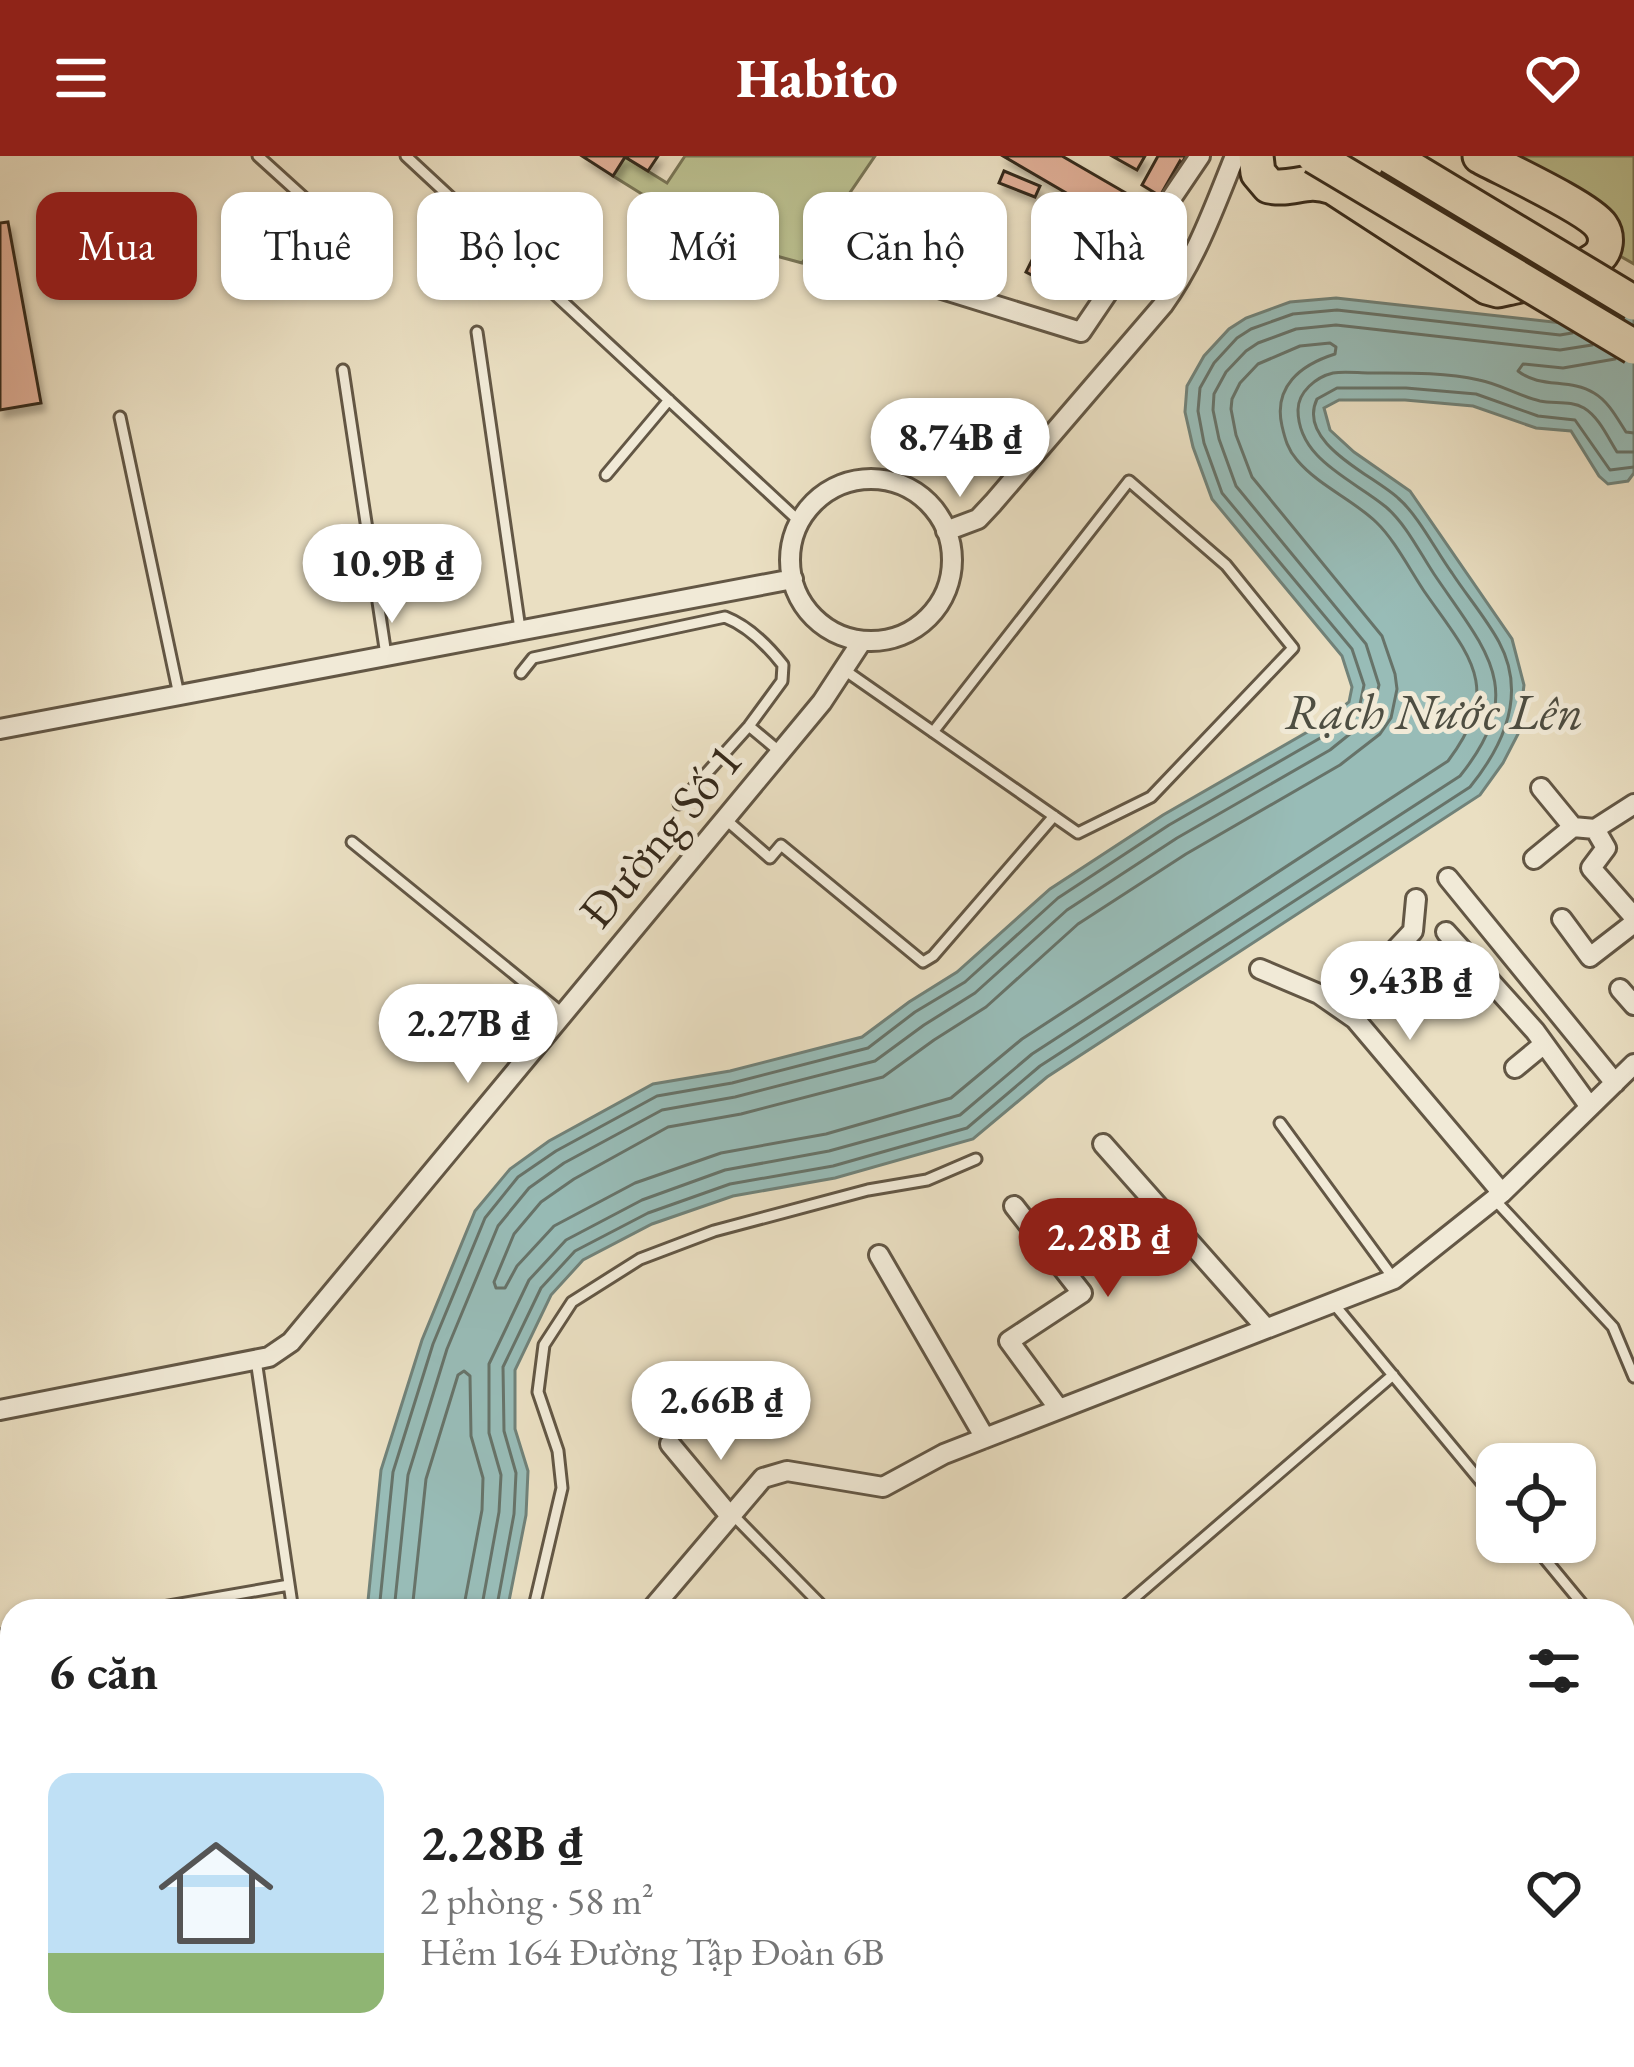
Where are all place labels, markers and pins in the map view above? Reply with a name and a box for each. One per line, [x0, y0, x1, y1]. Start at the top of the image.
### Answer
pin: 8.74B ₫ [849, 398, 1071, 500]
pin: 10.9B ₫ [281, 524, 503, 626]
pin: 9.43B ₫ [1299, 941, 1521, 1043]
pin: 2.27B ₫ [357, 984, 579, 1086]
pin: 2.28B ₫ [997, 1198, 1219, 1300]
pin: 2.66B ₫ [610, 1361, 832, 1463]

